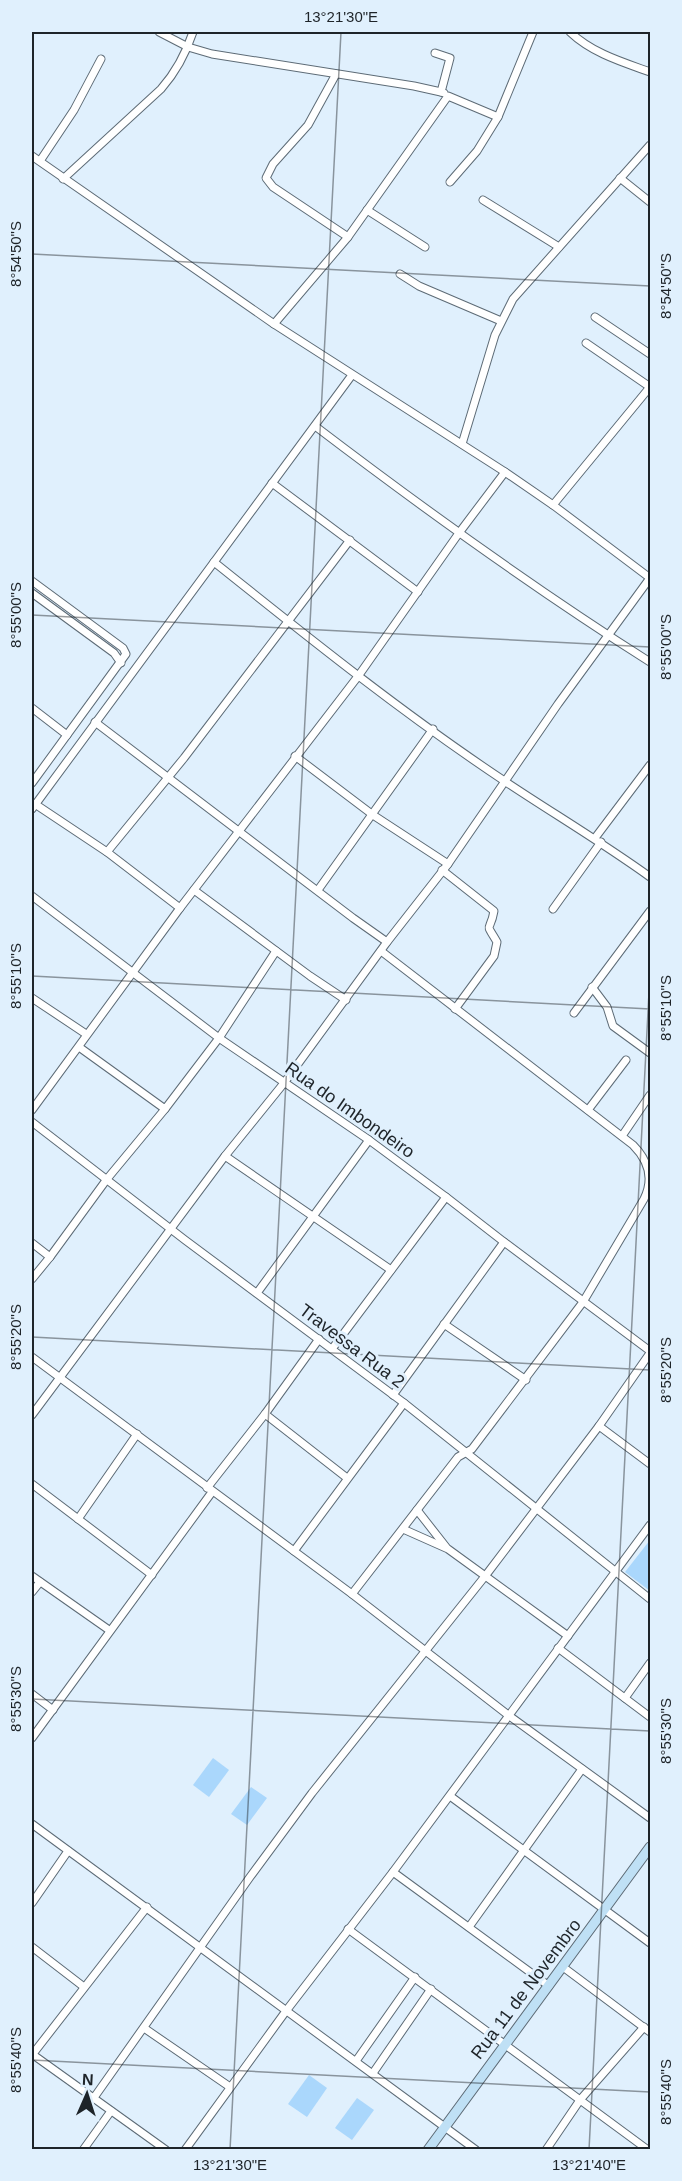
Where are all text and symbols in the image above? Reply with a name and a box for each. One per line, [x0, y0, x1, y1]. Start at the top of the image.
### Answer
text: 13°21'30"E [304, 8, 378, 25]
text: 8°54'50"S [7, 221, 24, 287]
text: 8°54'50"S [657, 253, 674, 319]
text: 8°55'00"S [7, 582, 24, 648]
text: 8°55'00"S [657, 614, 674, 680]
text: 8°55'10"S [7, 943, 24, 1009]
text: 8°55'10"S [657, 975, 674, 1041]
street label: Rua do Imbondeiro [282, 1058, 418, 1162]
street label: Travessa Rua 2 [296, 1300, 408, 1392]
text: 8°55'20"S [7, 1304, 24, 1370]
text: 8°55'20"S [657, 1337, 674, 1403]
text: 8°55'30"S [7, 1666, 24, 1732]
text: 8°55'30"S [657, 1698, 674, 1764]
street label: Rua 11 de Novembro [467, 1915, 585, 2063]
text: 8°55'40"S [7, 2027, 24, 2093]
text: 8°55'40"S [657, 2059, 674, 2125]
north arrow [57, 2064, 117, 2124]
text: N [82, 2071, 94, 2088]
text: 13°21'30"E [193, 2156, 267, 2173]
text: 13°21'40"E [552, 2156, 626, 2173]

